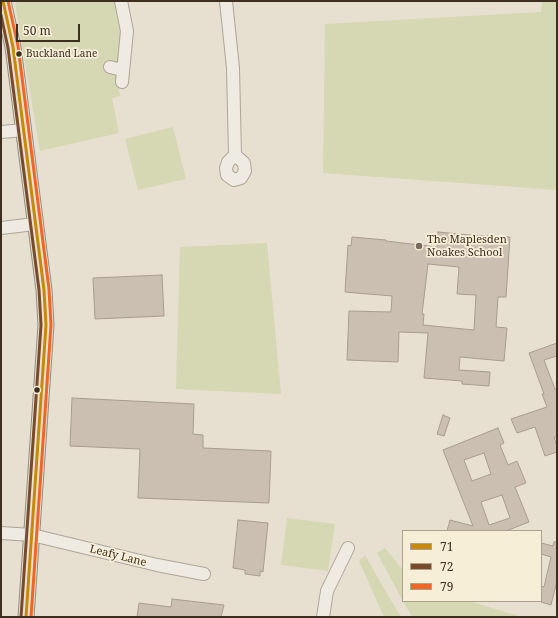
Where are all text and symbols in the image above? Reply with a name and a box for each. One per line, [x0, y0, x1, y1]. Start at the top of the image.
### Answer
scale bar [18, 16, 82, 42]
text: 50 m [23, 22, 51, 39]
place label: Buckland Lane [26, 48, 97, 60]
marker: Buckland Lane [14, 49, 24, 59]
place label: The Maplesden Noakes School [427, 233, 507, 259]
marker: The Maplesden Noakes School [414, 241, 424, 251]
unlabelled marker [32, 385, 42, 395]
legend [402, 530, 542, 602]
text: 71 [440, 538, 453, 555]
street label: Leafy Lane [88, 543, 148, 569]
text: 72 [440, 558, 453, 575]
text: 79 [440, 578, 453, 595]

